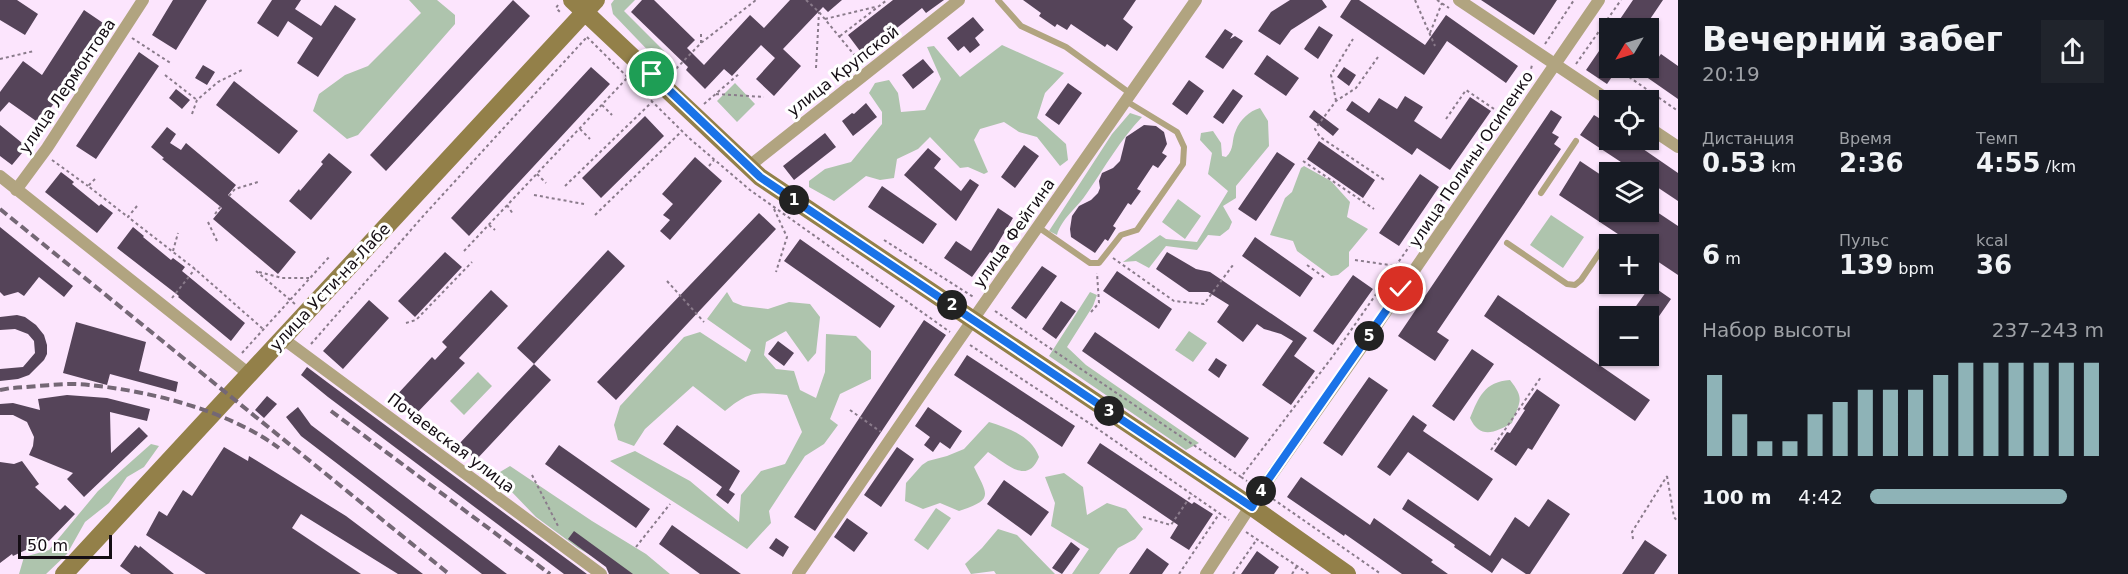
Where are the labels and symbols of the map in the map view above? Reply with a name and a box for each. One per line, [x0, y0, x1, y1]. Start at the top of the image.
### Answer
street label: улица Лермонтова [15, 15, 119, 157]
north arrow [1599, 18, 1659, 78]
street label: улица Крупской [784, 22, 902, 120]
pin [626, 48, 677, 99]
street label: улица Полины Осипенко [1405, 67, 1537, 251]
street label: улица Фейгина [969, 175, 1059, 291]
pin: 1 [779, 185, 809, 215]
street label: улица Усти-на-Лабе [266, 219, 394, 355]
pin [1375, 263, 1426, 314]
pin: 2 [937, 290, 967, 320]
pin: 5 [1354, 321, 1384, 351]
street label: Почаевская улица [384, 389, 518, 497]
pin: 3 [1094, 396, 1124, 426]
pin: 4 [1246, 476, 1276, 506]
scale bar [18, 532, 112, 560]

